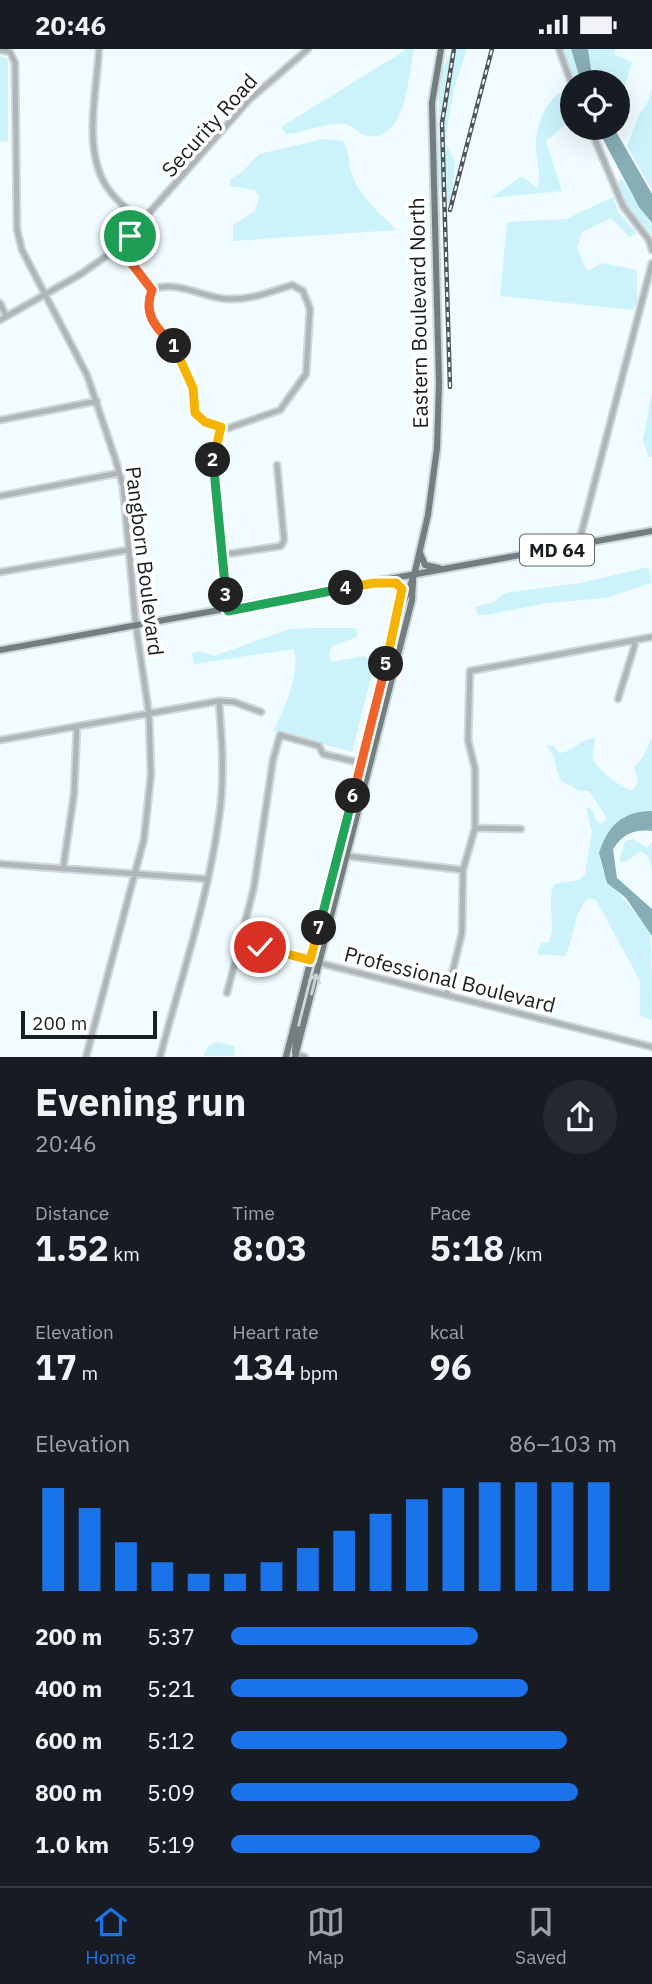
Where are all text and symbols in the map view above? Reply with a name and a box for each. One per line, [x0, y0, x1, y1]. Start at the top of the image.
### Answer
text: 20:46 [35, 8, 106, 42]
street label: Security Road [155, 67, 263, 183]
map controls [560, 70, 630, 140]
button: locate [560, 70, 630, 140]
street label: Eastern Boulevard North [402, 197, 434, 429]
pin [100, 206, 160, 266]
icon: arrive [111, 217, 149, 255]
pin: 1 [156, 329, 192, 363]
text: 1 [168, 333, 179, 357]
pin: 2 [196, 443, 230, 477]
text: 2 [207, 447, 218, 471]
street label: Pangborn Boulevard [119, 465, 171, 657]
road number: MD 64 [520, 535, 594, 565]
pin: 4 [328, 571, 364, 605]
text: 4 [340, 575, 351, 599]
pin: 3 [208, 577, 244, 613]
text: 3 [220, 582, 231, 606]
pin: 5 [368, 647, 404, 681]
text: 5 [380, 651, 391, 675]
pin: 6 [336, 779, 370, 813]
text: 6 [347, 783, 358, 807]
pin: 7 [302, 911, 336, 945]
text: 7 [313, 915, 324, 939]
pin [230, 917, 290, 977]
icon: check [241, 928, 279, 966]
street label: Professional Boulevard [341, 939, 559, 1019]
one-way arrow [308, 973, 321, 996]
scale bar [21, 1008, 158, 1039]
text: 200 m [32, 1011, 87, 1035]
text: Evening run [35, 1077, 246, 1126]
button: share [543, 1080, 617, 1154]
text: 20:46 [35, 1128, 97, 1158]
text: Distance [35, 1201, 109, 1225]
text: Time [232, 1201, 275, 1225]
text: Pace [430, 1201, 471, 1225]
text: 1.52 [35, 1225, 109, 1271]
text: 8:03 [232, 1225, 307, 1271]
text: 5:18 [430, 1225, 504, 1271]
text: km [109, 1242, 140, 1266]
text: /km [504, 1242, 543, 1266]
text: Elevation [35, 1320, 114, 1344]
text: Heart rate [232, 1320, 319, 1344]
text: kcal [430, 1320, 464, 1344]
text: 17 [35, 1344, 77, 1390]
text: 134 [232, 1344, 295, 1390]
text: 96 [430, 1344, 472, 1390]
text: m [77, 1361, 98, 1385]
text: bpm [295, 1361, 338, 1385]
text: Elevation [35, 1428, 130, 1458]
text: 86–103 m [509, 1428, 617, 1458]
text: 200 m [35, 1621, 102, 1651]
text: 5:37 [147, 1621, 195, 1651]
text: 400 m [35, 1673, 102, 1703]
text: 5:21 [147, 1673, 195, 1703]
text: 600 m [35, 1725, 102, 1755]
text: 5:12 [147, 1725, 195, 1755]
text: 800 m [35, 1777, 102, 1807]
text: 5:09 [147, 1777, 195, 1807]
text: 1.0 km [35, 1829, 109, 1859]
text: 5:19 [147, 1829, 195, 1859]
tab: Home [85, 1903, 136, 1969]
tab: Map [307, 1903, 345, 1969]
tab: Saved [515, 1903, 567, 1969]

